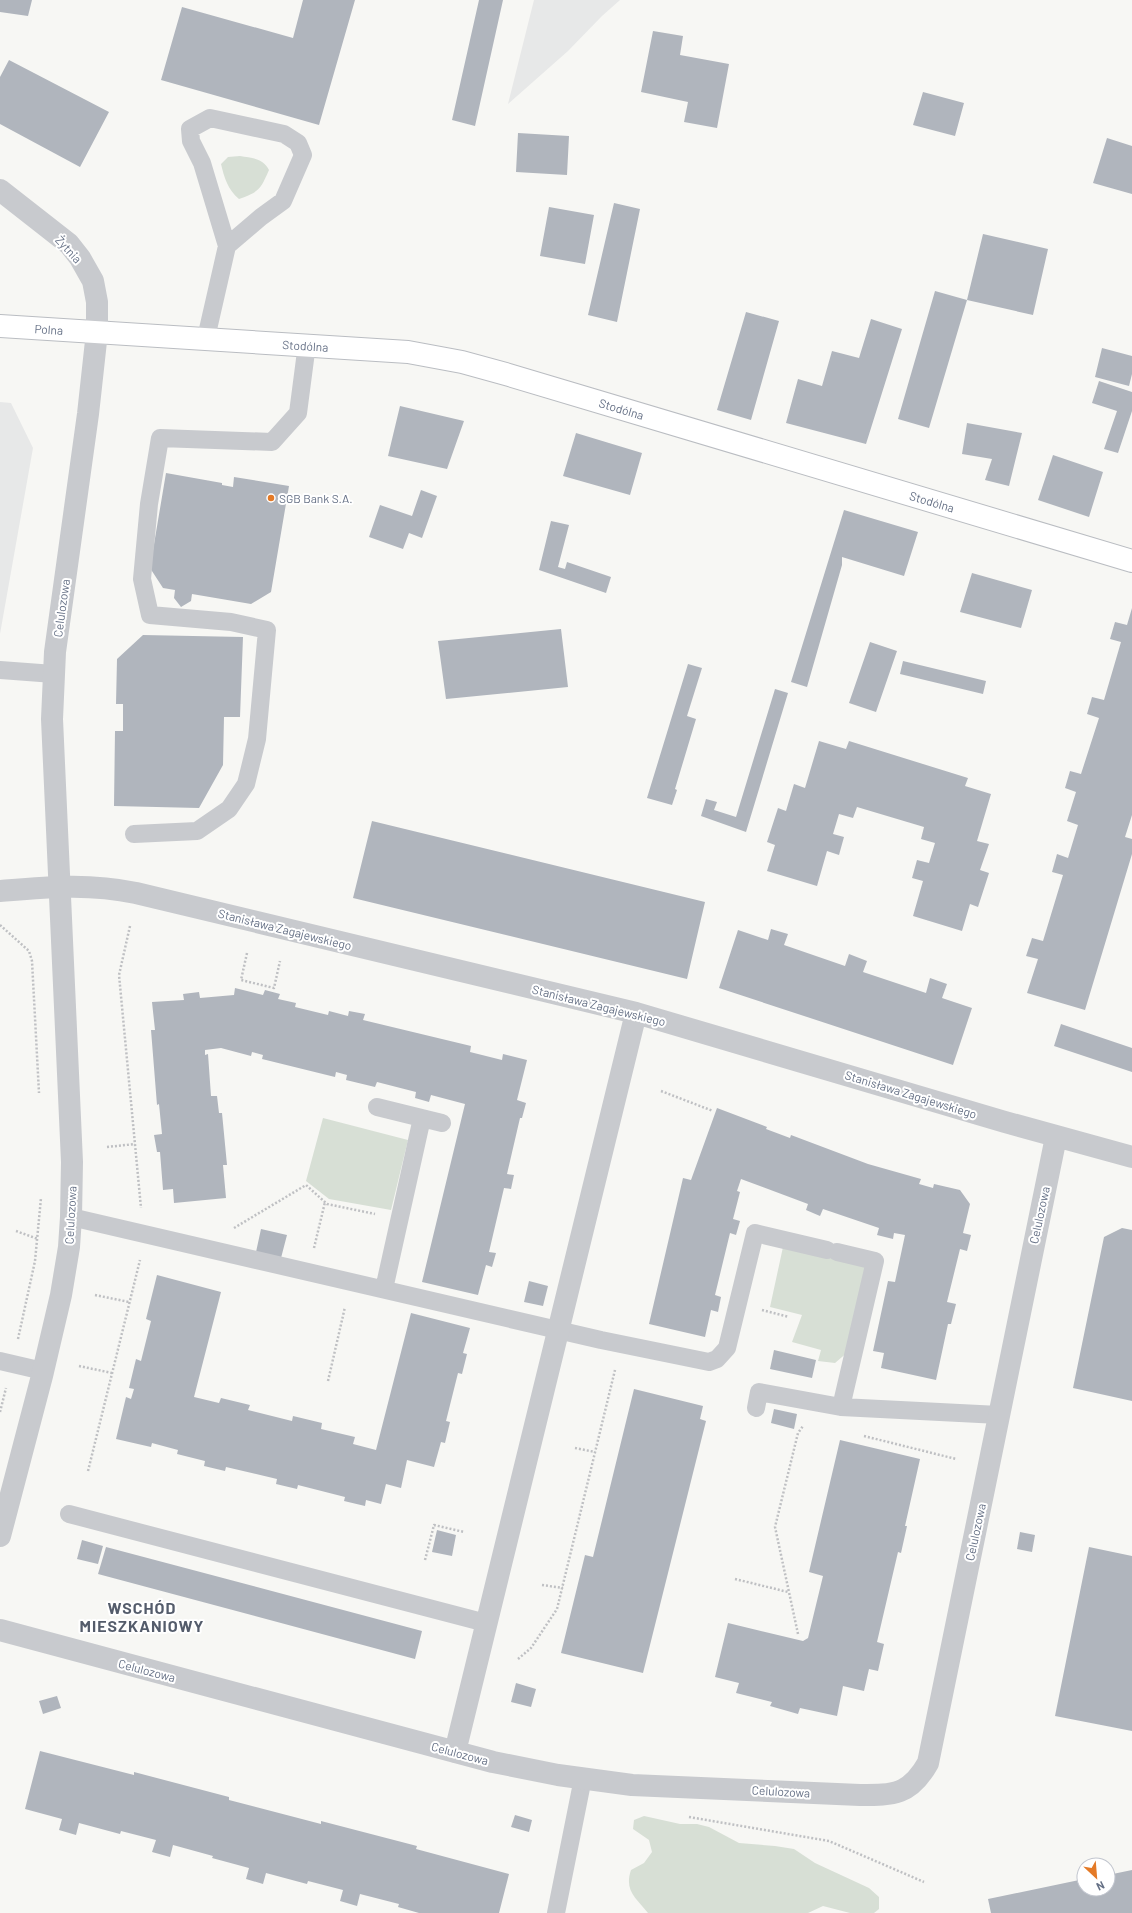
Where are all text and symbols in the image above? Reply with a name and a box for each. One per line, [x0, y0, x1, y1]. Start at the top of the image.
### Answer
street label: Żytnia [53, 232, 85, 266]
street label: Polna [34, 321, 64, 337]
street label: Stodólna [282, 337, 329, 354]
street label: Stodólna [597, 395, 646, 422]
street label: Stodólna [908, 488, 956, 515]
place label: SGB Bank S.A. [279, 491, 353, 505]
marker: SGB Bank S.A. [266, 493, 276, 503]
street label: Celulozowa [50, 578, 72, 638]
street label: Stanisława Zagajewskiego [217, 906, 353, 952]
street label: Stanisława Zagajewskiego [531, 982, 667, 1028]
street label: Stanisława Zagajewskiego [843, 1067, 979, 1121]
street label: Celulozowa [61, 1185, 79, 1245]
street label: Celulozowa [1026, 1185, 1052, 1245]
street label: Celulozowa [962, 1502, 988, 1562]
district label: WSCHÓD MIESZKANIOWY [80, 1598, 204, 1635]
street label: Celulozowa [117, 1656, 177, 1684]
street label: Celulozowa [430, 1739, 490, 1767]
street label: Celulozowa [751, 1782, 811, 1800]
north arrow [1076, 1857, 1116, 1897]
text: N [1094, 1879, 1107, 1894]

